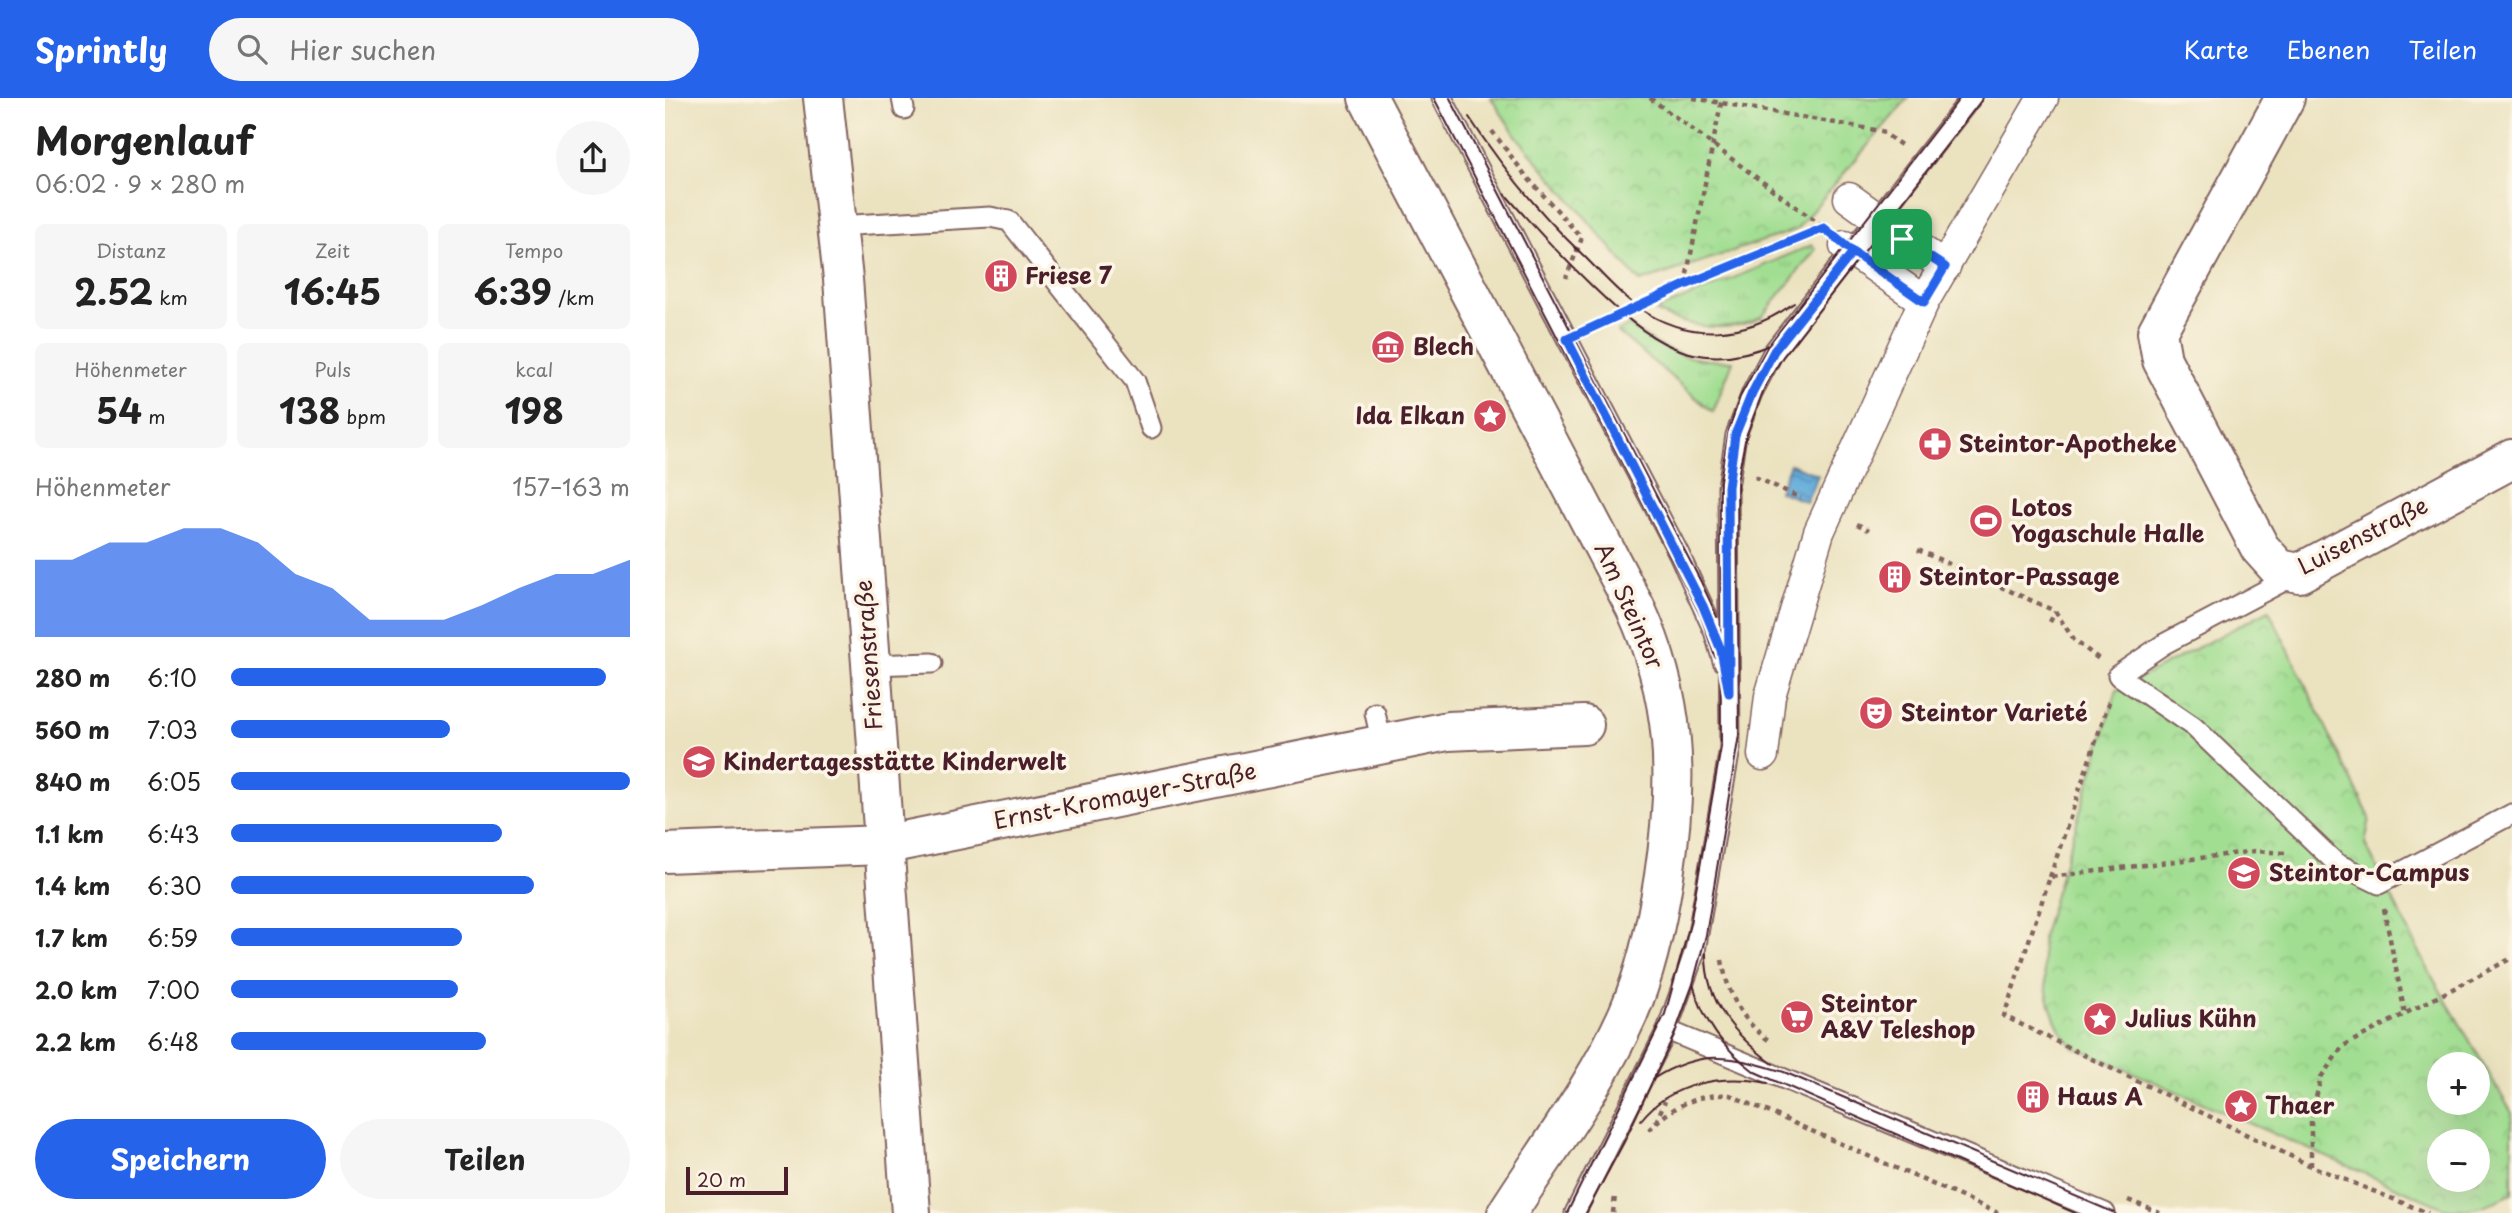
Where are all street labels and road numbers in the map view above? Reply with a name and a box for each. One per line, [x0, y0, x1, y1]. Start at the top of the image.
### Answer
street label: Luisenstraße [2291, 487, 2434, 583]
street label: Am Steintor [1587, 536, 1674, 675]
street label: Friesenstraße [845, 579, 890, 732]
street label: Ernst-Kromayer-Straße [991, 752, 1259, 837]

